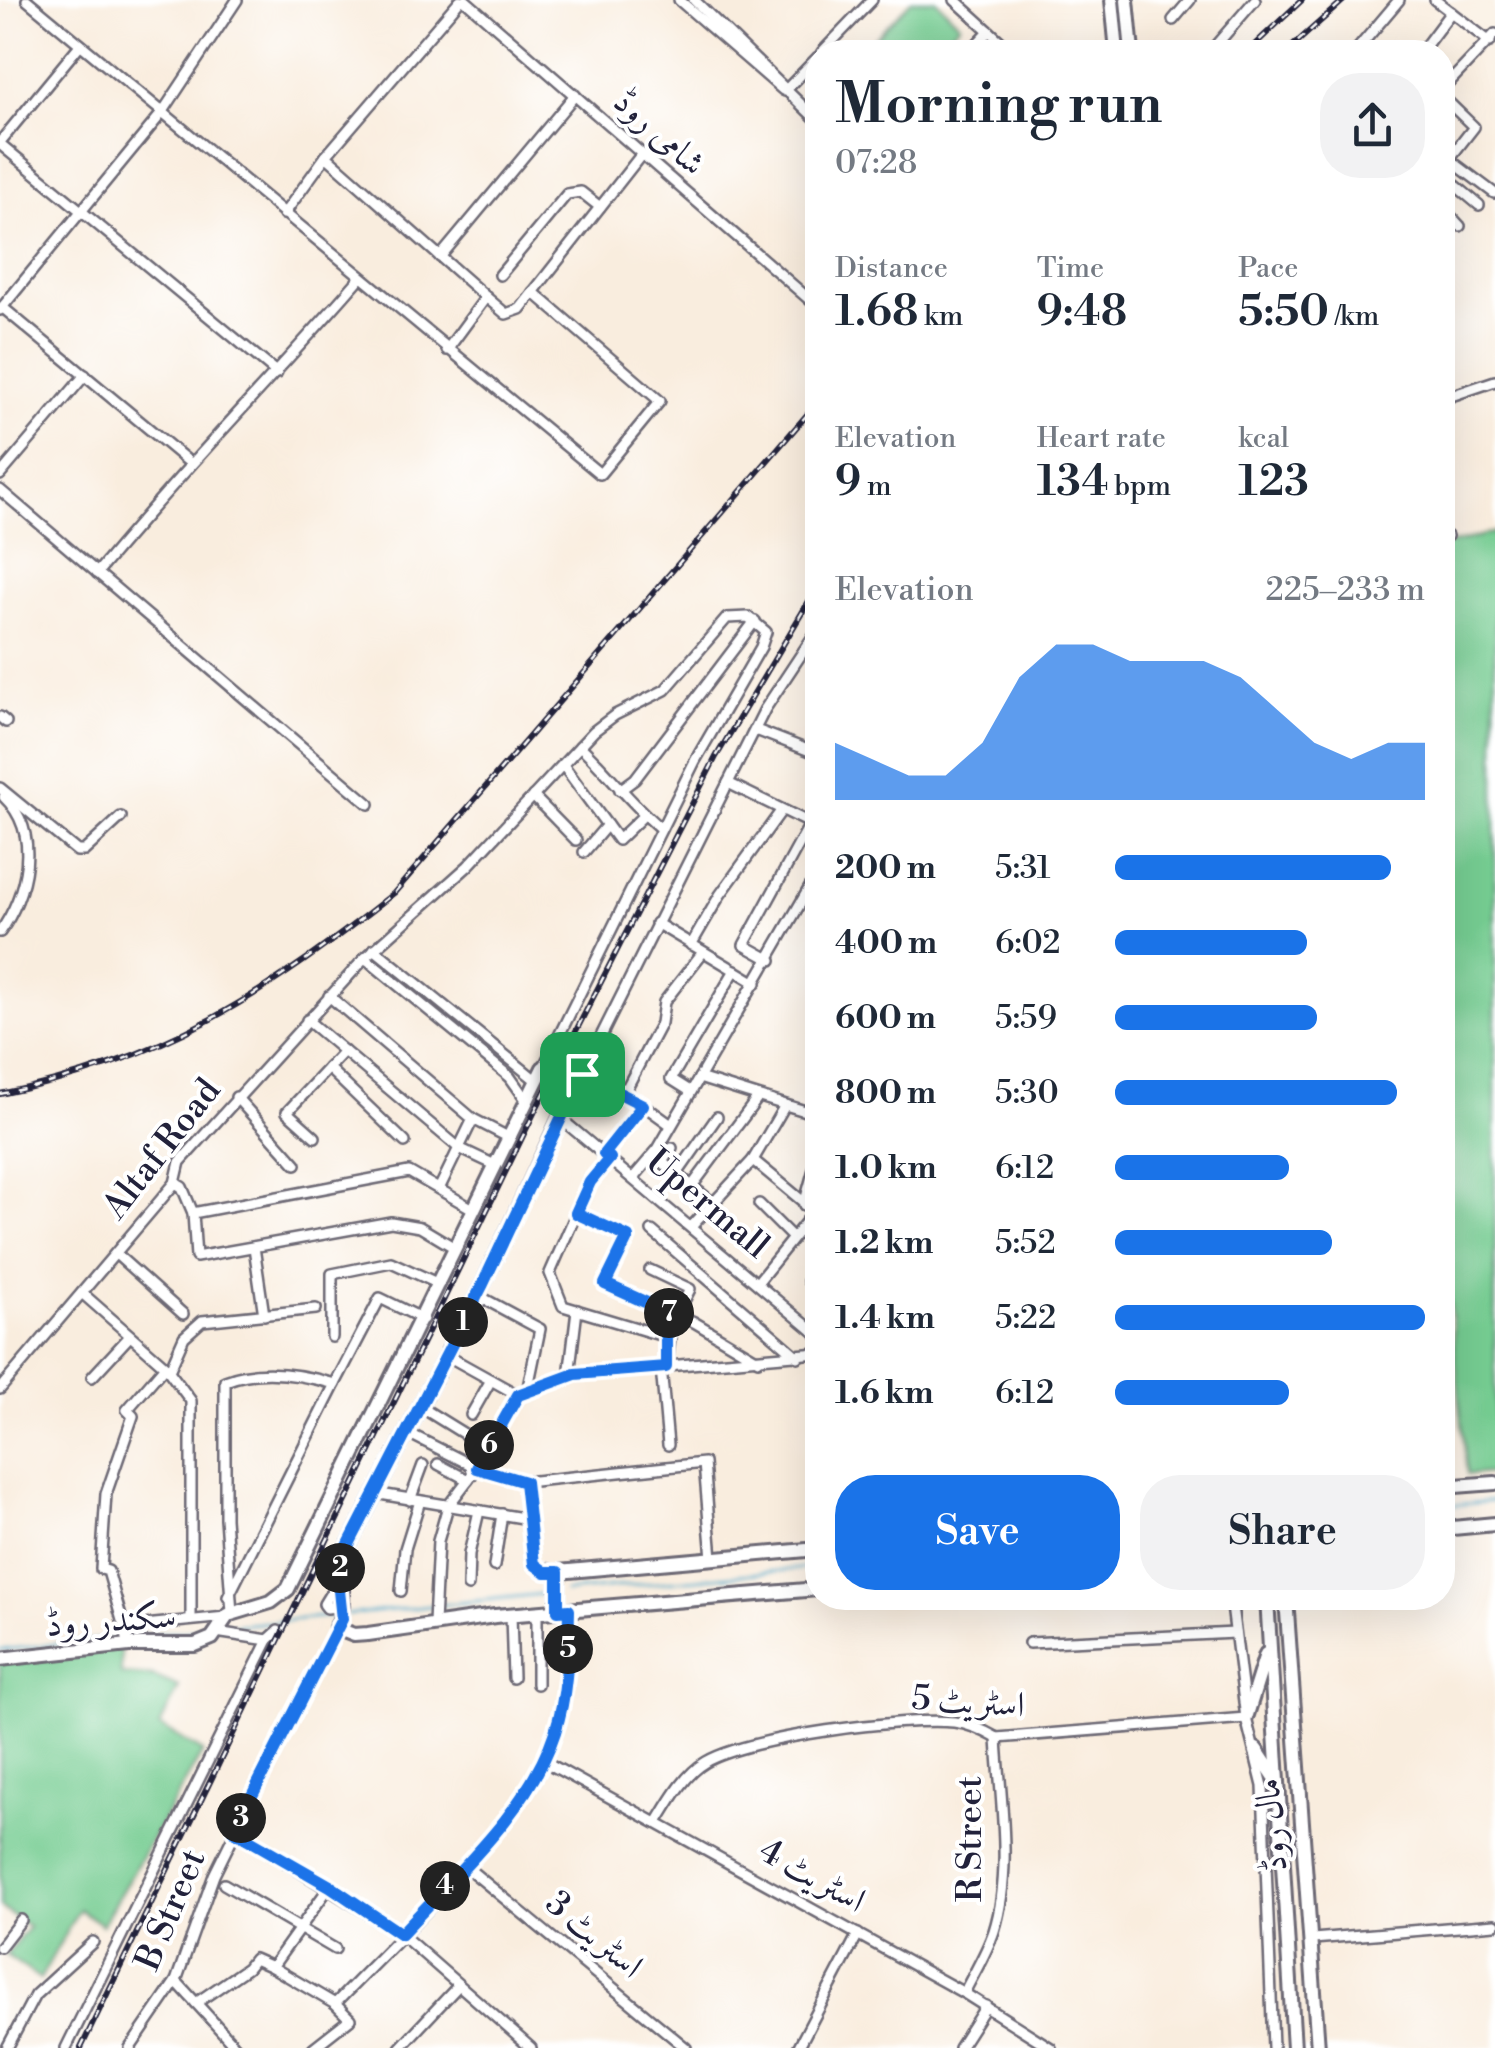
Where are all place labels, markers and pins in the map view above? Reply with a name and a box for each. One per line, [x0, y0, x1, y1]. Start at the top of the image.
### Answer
pin [540, 1032, 625, 1117]
pin: 7 [644, 1288, 694, 1338]
pin: 1 [438, 1297, 488, 1347]
pin: 6 [464, 1420, 514, 1470]
pin: 2 [315, 1543, 365, 1593]
pin: 5 [543, 1624, 593, 1674]
pin: 3 [216, 1793, 266, 1843]
pin: 4 [420, 1861, 470, 1911]

